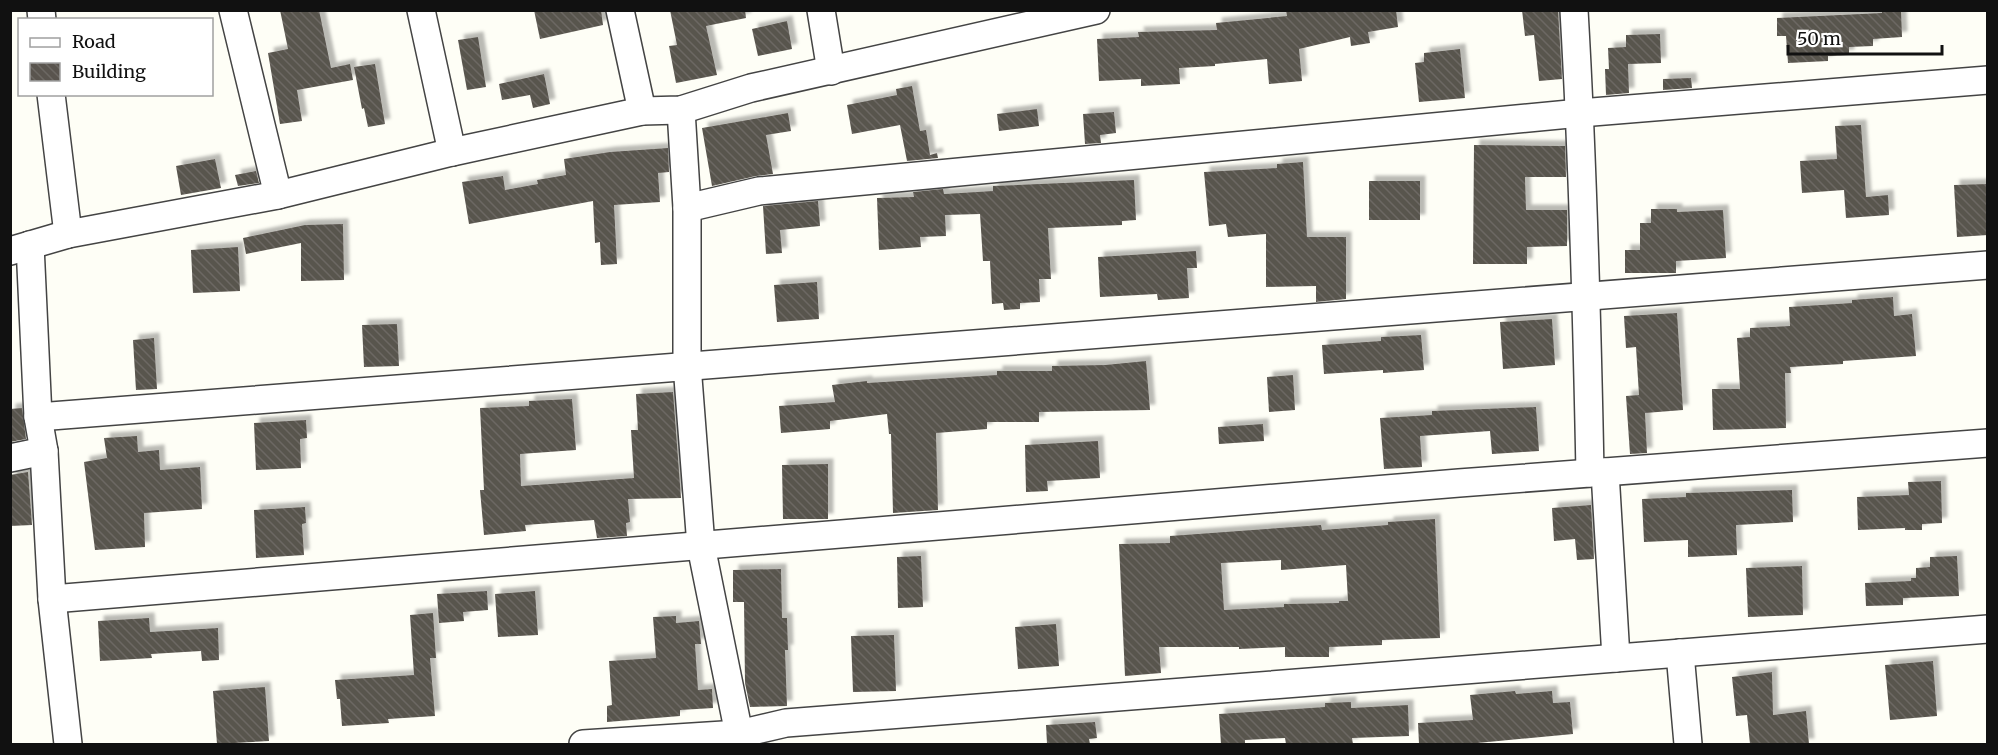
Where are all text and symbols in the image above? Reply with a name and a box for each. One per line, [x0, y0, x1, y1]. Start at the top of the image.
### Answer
legend [18, 18, 213, 96]
scale bar [1788, 18, 1942, 56]
text: 50 m [1797, 27, 1841, 50]
text: Road [72, 30, 116, 53]
text: Building [72, 60, 146, 83]

